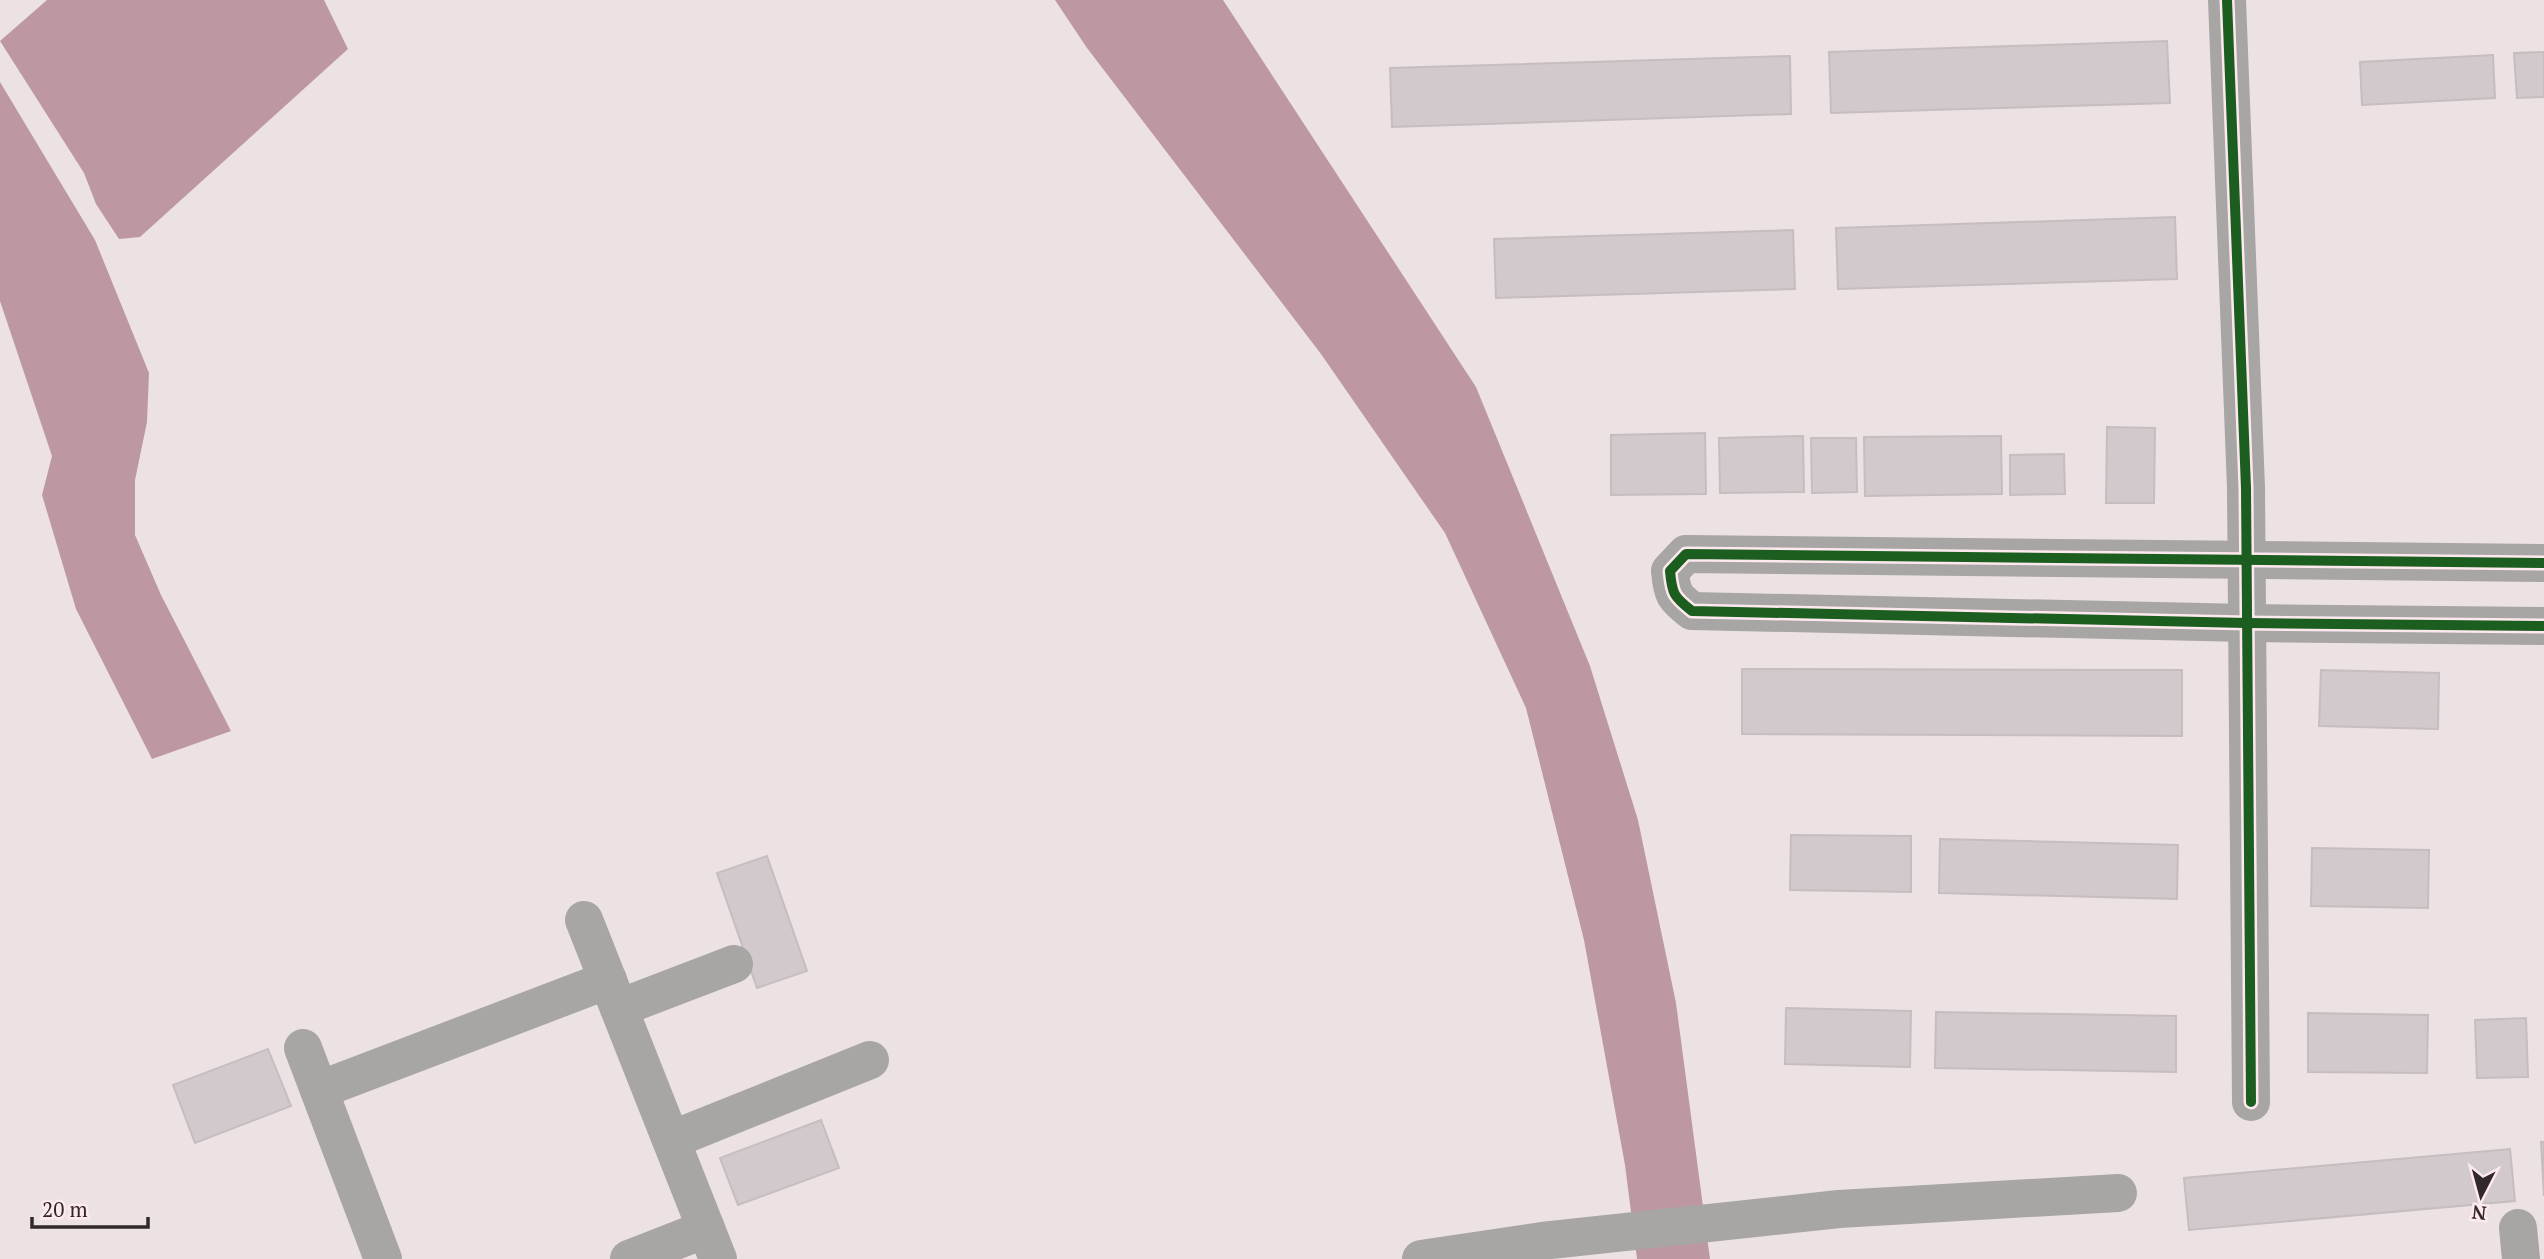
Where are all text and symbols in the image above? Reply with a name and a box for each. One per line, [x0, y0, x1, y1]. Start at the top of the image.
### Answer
north arrow [2446, 1161, 2516, 1231]
scale bar [32, 1186, 147, 1230]
text: 20 m [42, 1195, 88, 1223]
text: N [2470, 1200, 2488, 1227]

